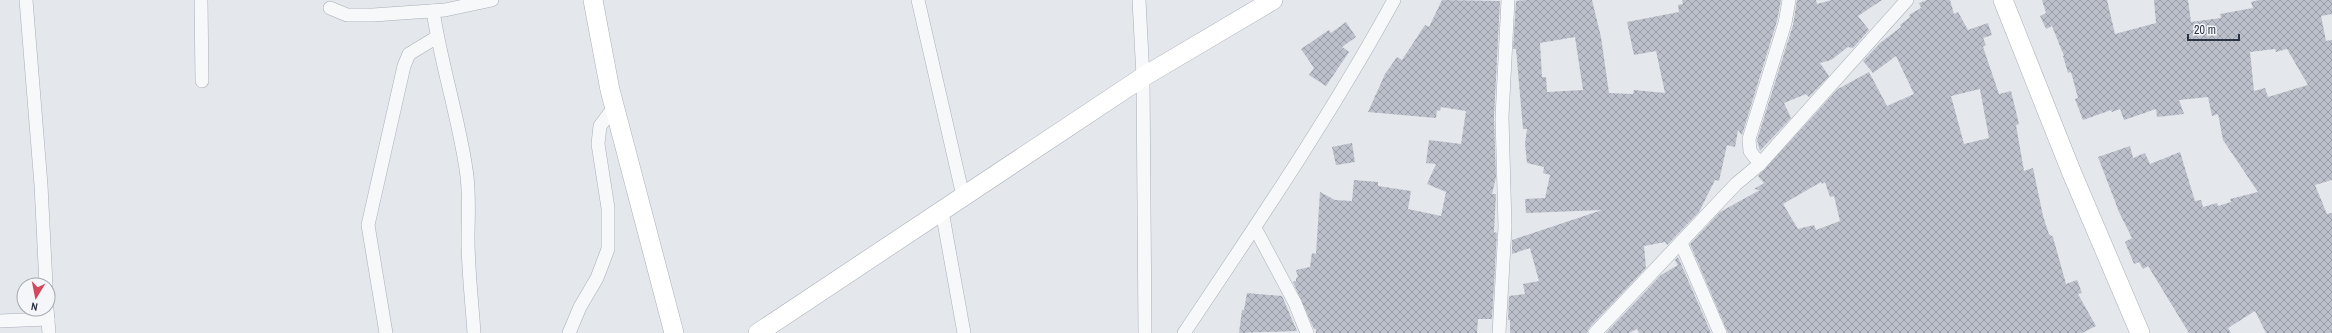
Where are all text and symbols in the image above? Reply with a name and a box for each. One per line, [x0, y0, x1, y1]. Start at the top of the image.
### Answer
scale bar [2188, 16, 2239, 42]
text: 20 m [2194, 22, 2216, 38]
north arrow [16, 277, 56, 317]
text: N [30, 299, 39, 314]

